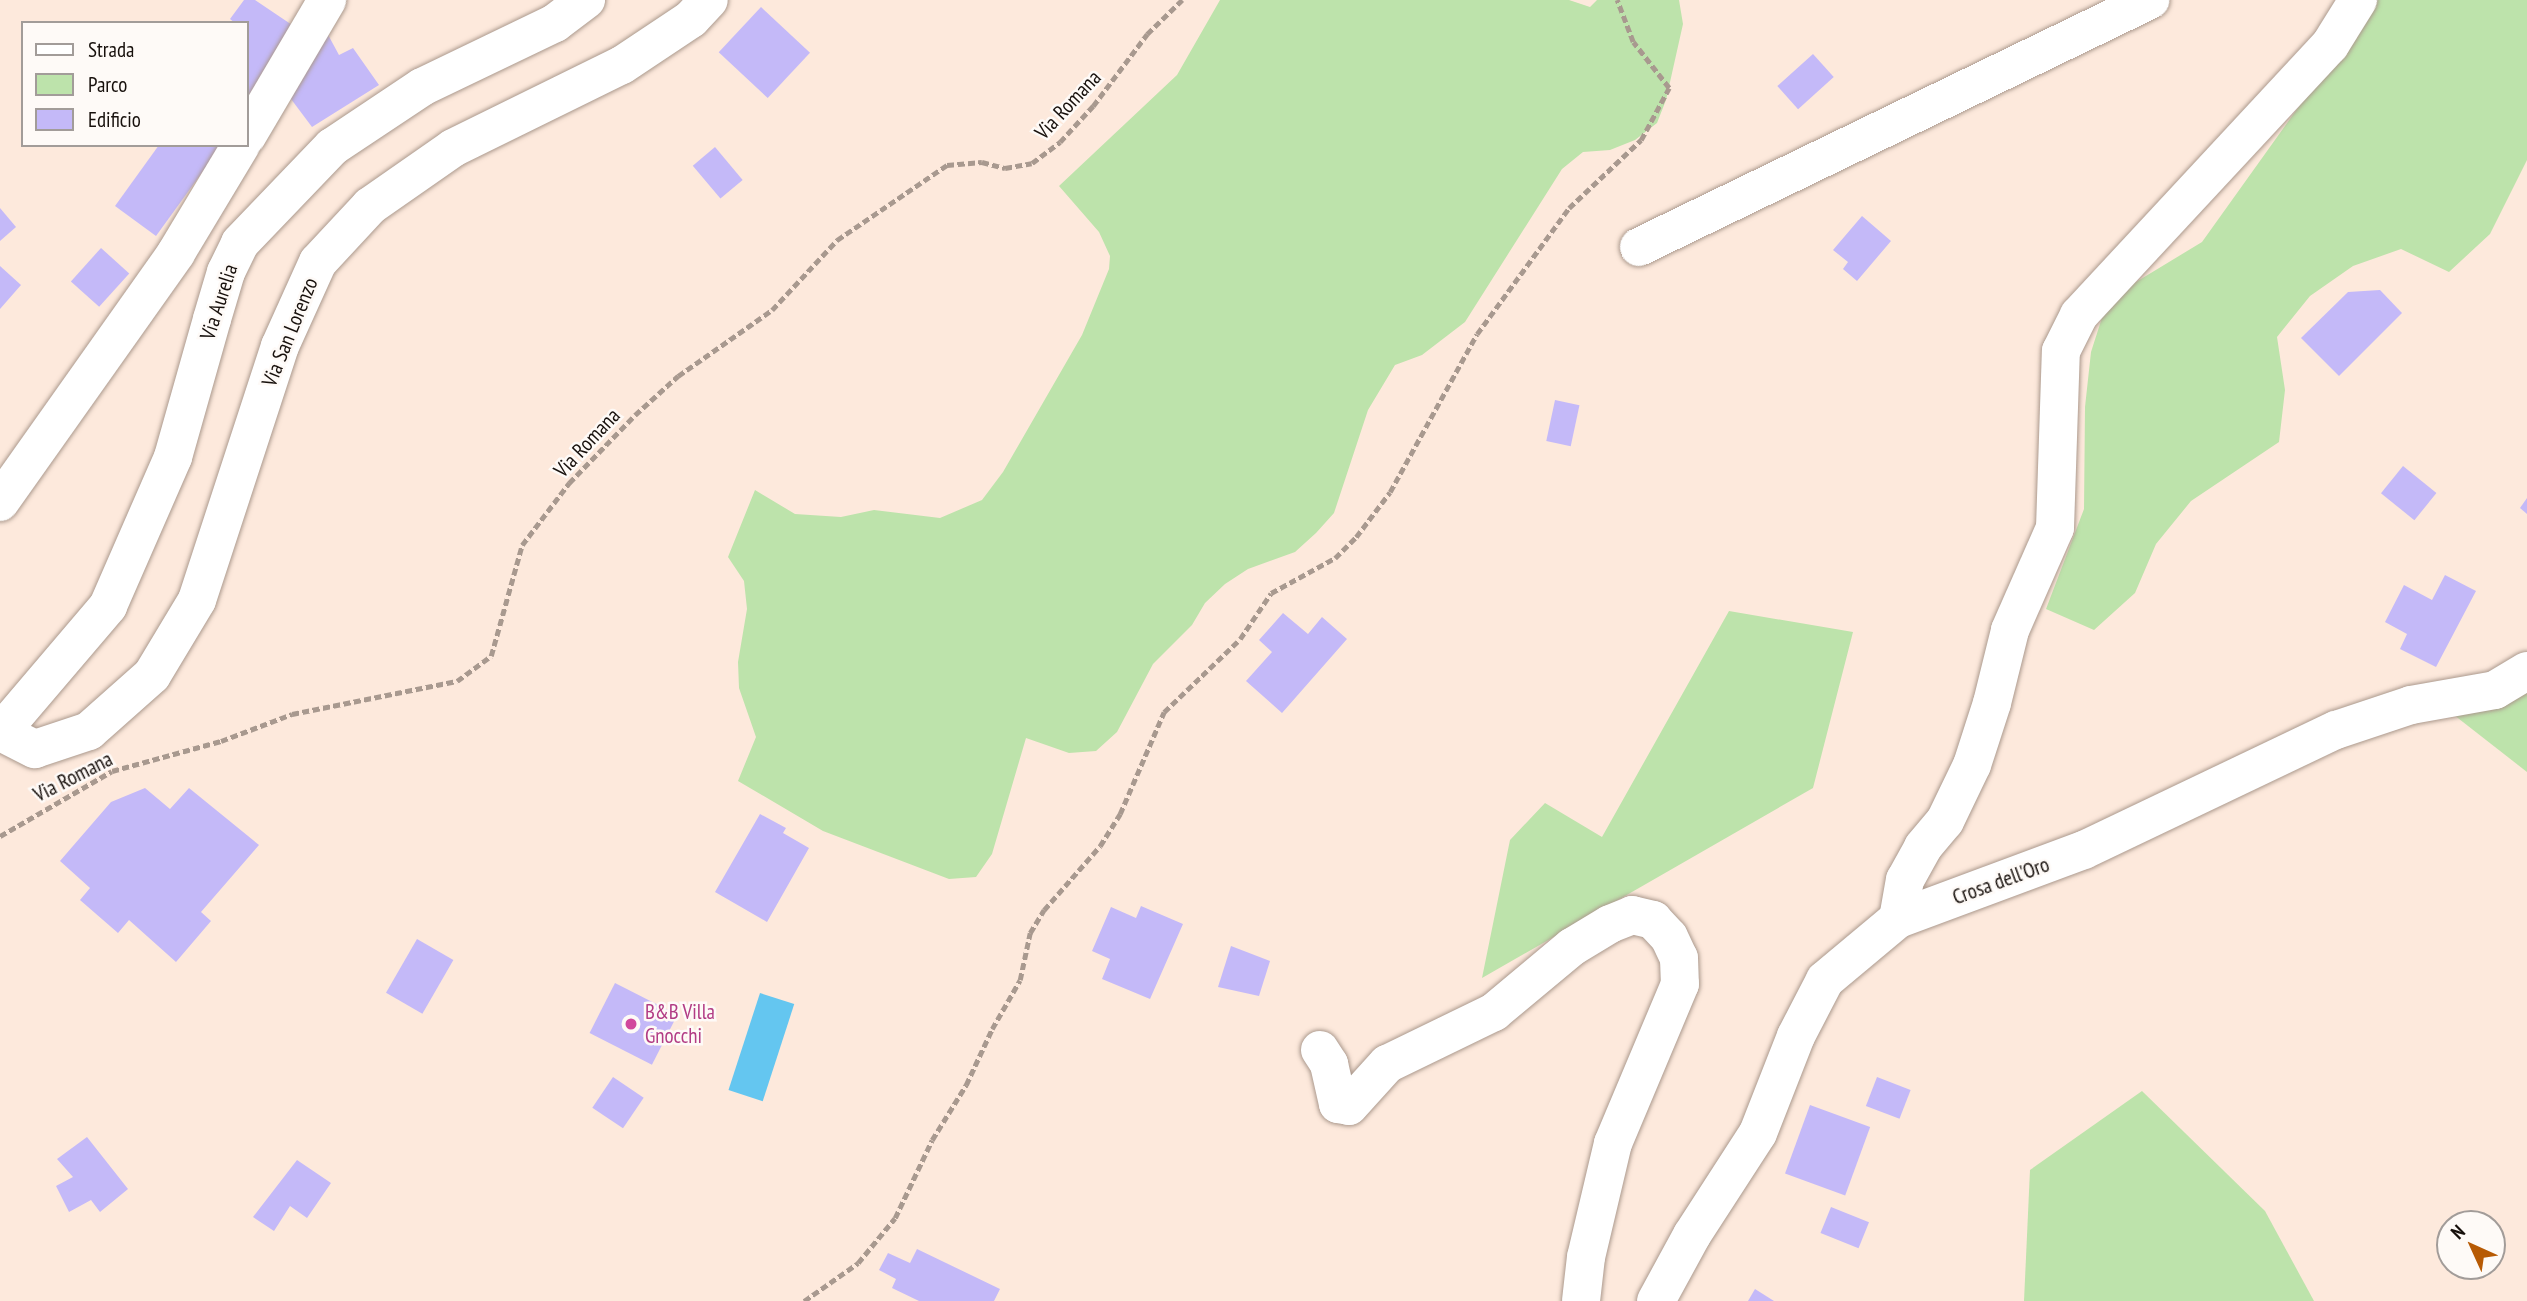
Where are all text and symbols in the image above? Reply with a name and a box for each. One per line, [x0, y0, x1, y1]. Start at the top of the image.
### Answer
legend [21, 21, 248, 147]
text: Strada [88, 36, 134, 63]
street label: Via Romana [1030, 65, 1106, 145]
text: Parco [88, 71, 127, 98]
text: Edificio [88, 106, 141, 133]
street label: Via Aurelia [195, 261, 243, 343]
street label: Via San Lorenzo [257, 274, 323, 390]
street label: Via Romana [549, 403, 625, 483]
street label: Via Romana [29, 746, 117, 808]
street label: Crosa dell'Oro [1949, 852, 2053, 910]
place label: B&B Villa Gnocchi [645, 999, 715, 1049]
marker: B&B Villa Gnocchi [623, 1016, 639, 1032]
north arrow [2436, 1210, 2506, 1280]
text: N [2445, 1219, 2470, 1244]

